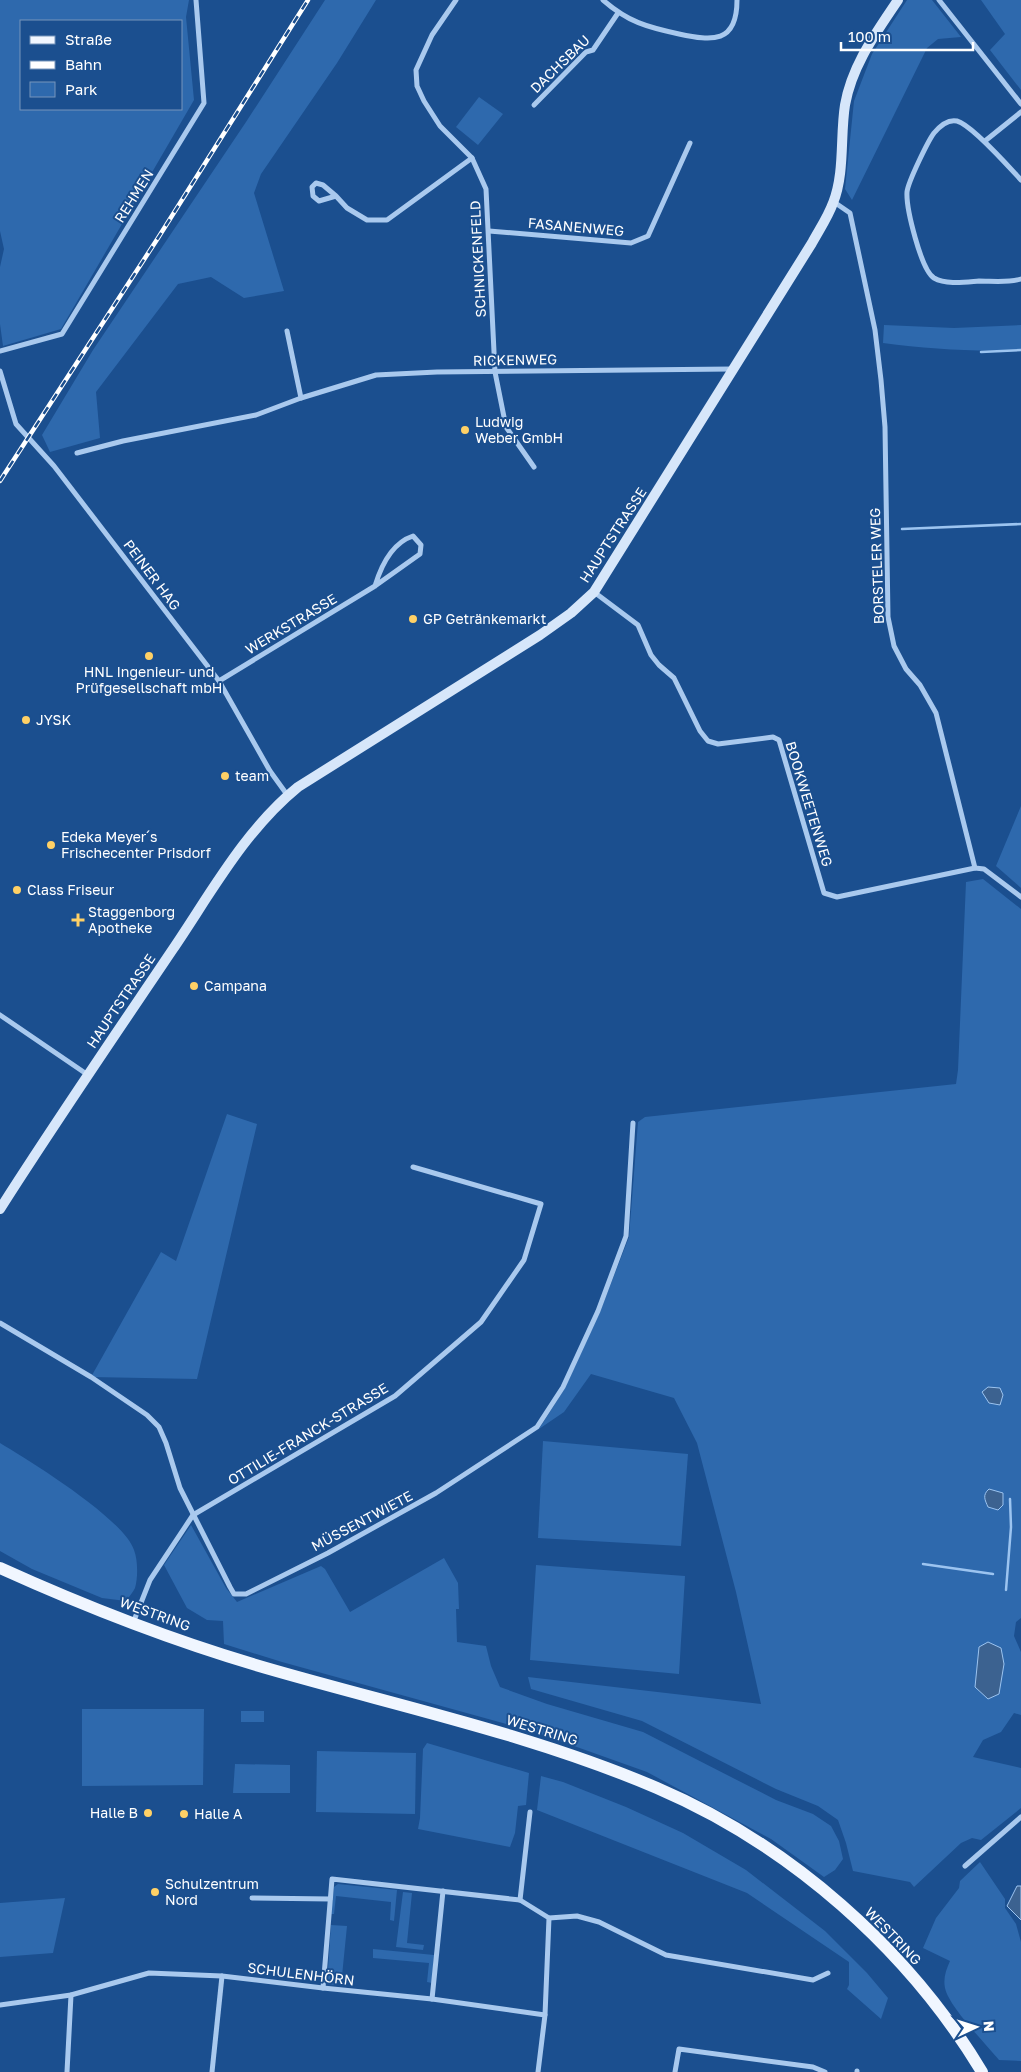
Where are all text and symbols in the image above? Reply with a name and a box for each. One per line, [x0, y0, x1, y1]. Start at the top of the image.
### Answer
legend [20, 20, 182, 110]
scale bar [841, 20, 974, 52]
text: 100 m [848, 27, 891, 45]
text: Straße [65, 30, 112, 48]
street label: DACHSBAU [526, 31, 593, 96]
text: Bahn [65, 55, 102, 73]
text: Park [65, 80, 98, 98]
street label: REHMEN [110, 166, 157, 226]
street label: SCHNICKENFELD [466, 200, 489, 318]
street label: FASANENWEG [527, 214, 625, 239]
street label: RICKENWEG [473, 350, 557, 369]
place label: Ludwig Weber GmbH [475, 413, 563, 446]
marker: Ludwig Weber GmbH [459, 424, 471, 436]
street label: HAUPTSTRASSE [575, 484, 650, 586]
street label: BORSTELER WEG [866, 507, 887, 625]
street label: PEINER HAG [120, 536, 185, 613]
street label: WERKSTRASSE [242, 590, 340, 658]
place label: GP Getränkemarkt [423, 610, 546, 627]
marker: GP Getränkemarkt [407, 613, 419, 625]
marker: HNL Ingenieur- und Prüfgesellschaft mbH [143, 650, 155, 662]
place label: HNL Ingenieur- und Prüfgesellschaft mbH [76, 663, 222, 696]
place label: JYSK [36, 711, 71, 728]
marker: JYSK [20, 714, 32, 726]
street label: BOOKWEETENWEG [782, 739, 837, 869]
place label: team [235, 767, 269, 784]
marker: team [219, 770, 231, 782]
place label: Edeka Meyer´s Frischecenter Prisdorf [61, 828, 211, 861]
marker: Edeka Meyer´s Frischecenter Prisdorf [45, 839, 57, 851]
place label: Class Friseur [27, 881, 115, 898]
marker: Class Friseur [11, 884, 23, 896]
place label: Staggenborg Apotheke [88, 903, 175, 936]
marker: Staggenborg Apotheke [72, 914, 84, 926]
street label: HAUPTSTRASSE [83, 950, 158, 1051]
place label: Campana [204, 977, 267, 994]
marker: Campana [188, 980, 200, 992]
street label: OTTILIE-FRANCK-STRASSE [225, 1379, 391, 1488]
street label: MÜSSENTWIETE [308, 1487, 415, 1554]
street label: WESTRING [118, 1593, 193, 1634]
street label: WESTRING [504, 1711, 580, 1748]
place label: Halle B [90, 1804, 138, 1821]
place label: Halle A [194, 1805, 243, 1822]
marker: Halle B [142, 1807, 154, 1819]
marker: Halle A [178, 1808, 190, 1820]
place label: Schulzentrum Nord [165, 1875, 259, 1908]
marker: Schulzentrum Nord [149, 1886, 161, 1898]
street label: WESTRING [862, 1903, 925, 1968]
street label: SCHULENHÖRN [247, 1959, 356, 1989]
north arrow [951, 2002, 1001, 2052]
text: N [981, 2020, 998, 2032]

